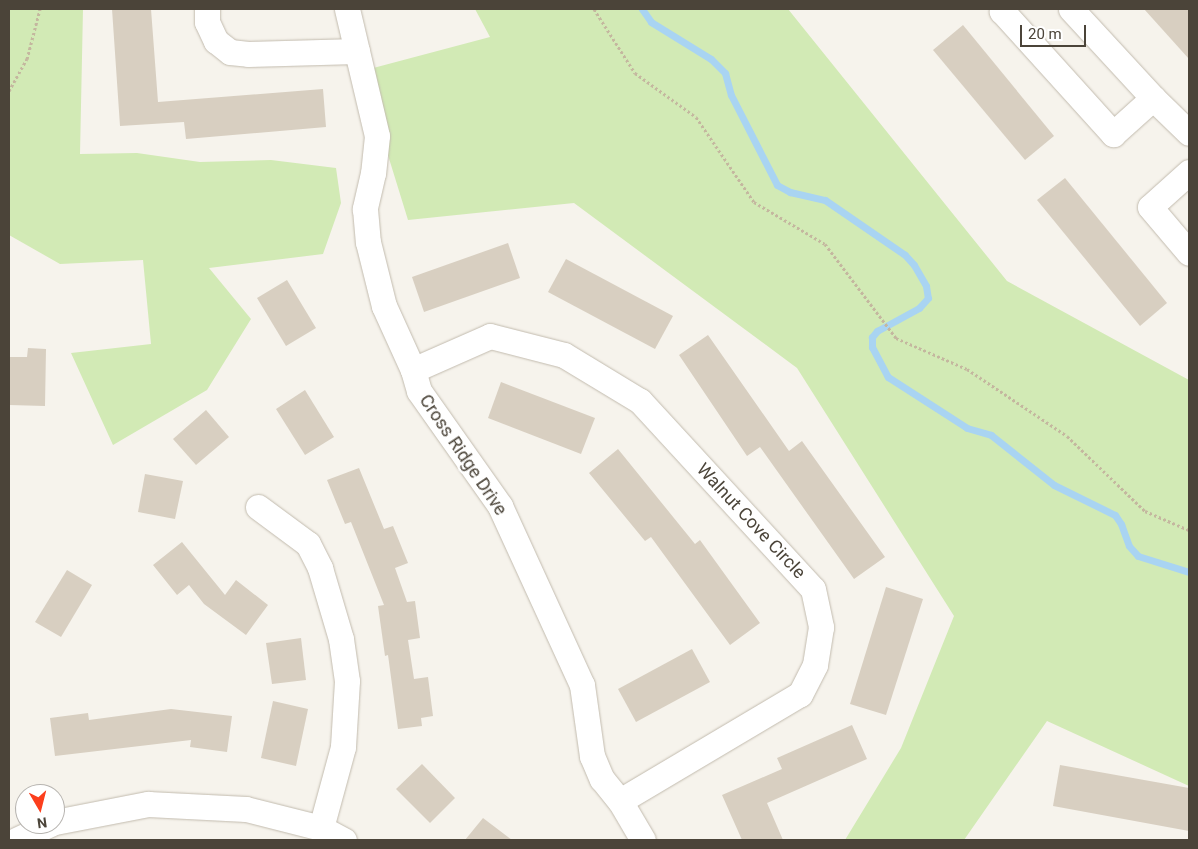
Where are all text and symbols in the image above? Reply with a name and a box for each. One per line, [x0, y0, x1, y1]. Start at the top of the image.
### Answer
scale bar [1023, 15, 1089, 47]
text: 20 m [1028, 25, 1062, 43]
street label: Cross Ridge Drive [415, 390, 511, 520]
street label: Walnut Cove Circle [692, 459, 810, 583]
north arrow [15, 784, 65, 834]
text: N [36, 814, 48, 831]

